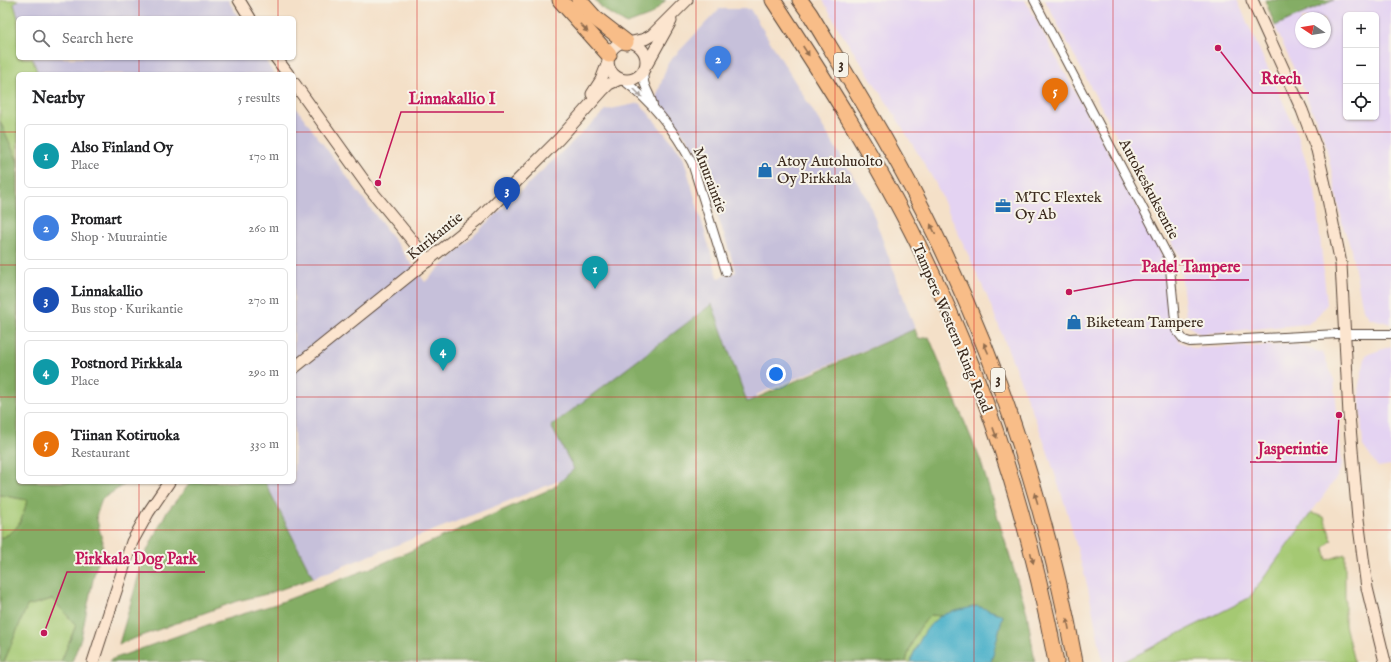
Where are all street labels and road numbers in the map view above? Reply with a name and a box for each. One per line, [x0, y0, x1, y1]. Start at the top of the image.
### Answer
road number: 3 [834, 53, 848, 77]
street label: Autokeskuksentie [1114, 135, 1184, 243]
street label: Muuraintie [689, 144, 731, 216]
street label: Kurikantie [403, 208, 467, 264]
street label: Tampere Western Ring Road [908, 241, 997, 416]
road number: 3 [991, 368, 1005, 392]

